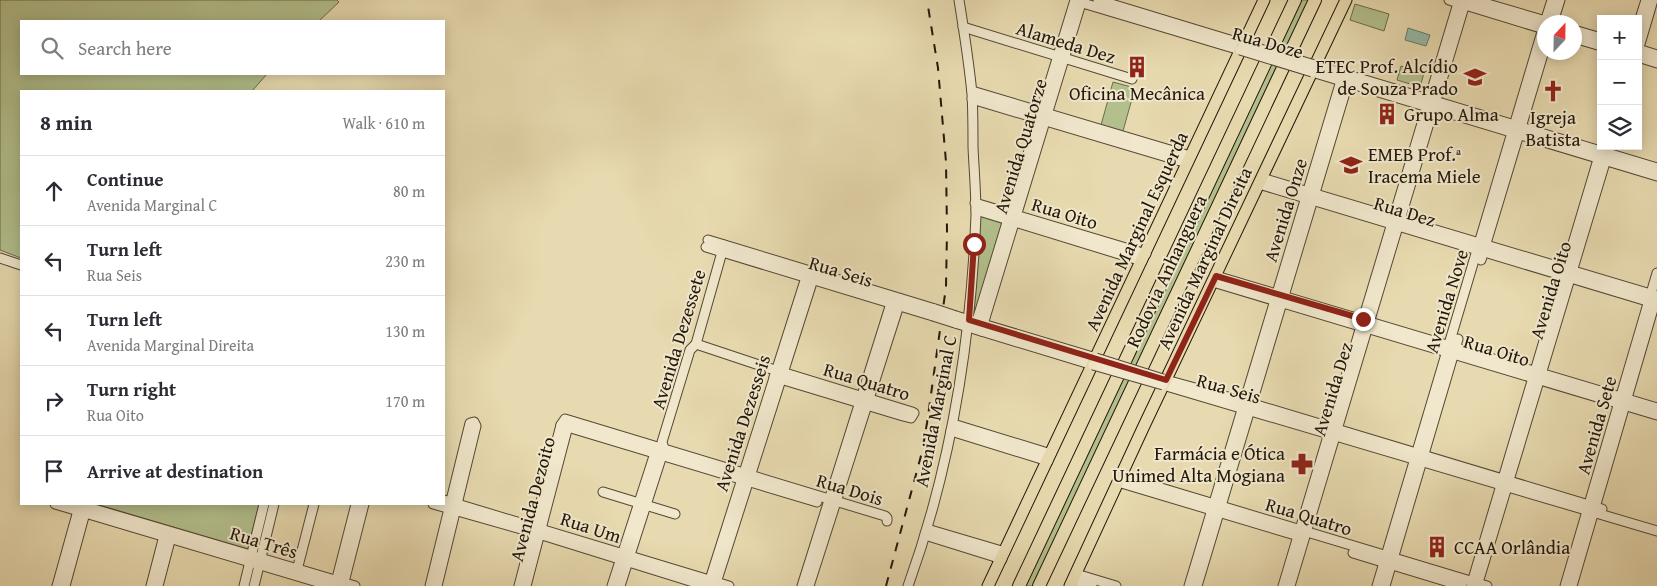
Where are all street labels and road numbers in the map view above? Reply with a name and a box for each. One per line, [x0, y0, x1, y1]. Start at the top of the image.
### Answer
street label: Alameda Dez [1013, 14, 1119, 70]
street label: Rua Doze [1229, 19, 1307, 66]
street label: Avenida Quatorze [986, 75, 1054, 217]
street label: Avenida Marginal Esquerda [1077, 127, 1195, 335]
street label: Avenida Onze [1256, 155, 1314, 265]
street label: Avenida Marginal Direita [1149, 162, 1259, 354]
street label: Rua Dez [1371, 188, 1439, 234]
street label: Rua Oito [1029, 190, 1101, 236]
street label: Rodovia Anhanguera [1118, 190, 1214, 352]
street label: Avenida Oito [1522, 238, 1578, 342]
street label: Avenida Nove [1417, 245, 1475, 356]
street label: Rua Seis [806, 248, 876, 294]
street label: Avenida Dezessete [643, 265, 713, 412]
street label: Rua Oito [1461, 327, 1533, 373]
street label: Avenida Marginal C [907, 332, 963, 490]
street label: Avenida Dez [1304, 339, 1360, 439]
street label: Avenida Dezesseis [707, 351, 777, 495]
street label: Rua Quatro [820, 355, 914, 407]
street label: Rua Seis [1194, 366, 1264, 410]
street label: Avenida Sete [1569, 372, 1623, 478]
street label: Avenida Dezoito [502, 434, 562, 564]
street label: Rua Dois [813, 466, 887, 512]
street label: Rua Quatro [1262, 490, 1356, 542]
street label: Rua Um [557, 504, 625, 550]
street label: Rua Três [227, 518, 301, 566]

